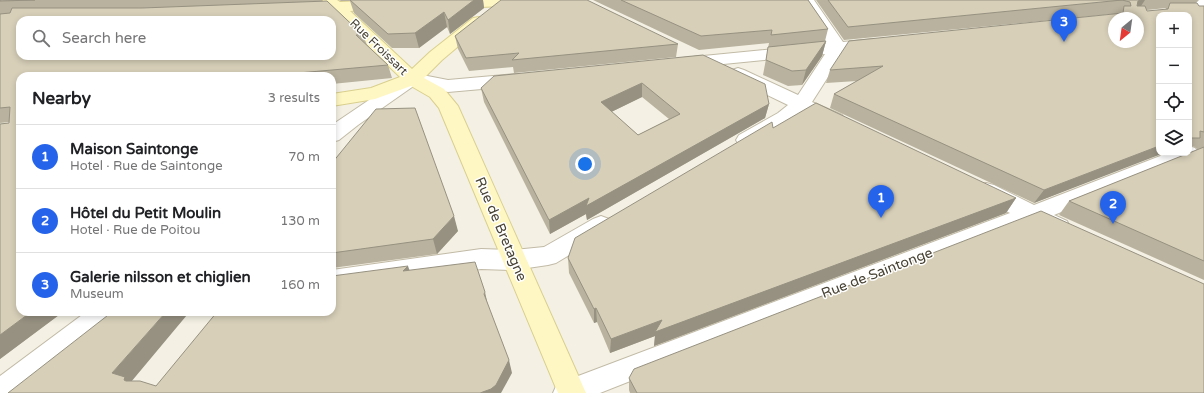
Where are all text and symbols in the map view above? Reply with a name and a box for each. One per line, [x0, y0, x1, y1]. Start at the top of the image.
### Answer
pin: 3 [1051, 9, 1077, 42]
north arrow [1108, 12, 1144, 48]
map controls [1156, 12, 1192, 156]
button: + [1156, 12, 1192, 48]
search box [16, 16, 336, 60]
street label: Rue Froissart [347, 16, 411, 78]
icon: search [30, 27, 52, 49]
text: Search here [62, 29, 146, 47]
button: − [1156, 48, 1192, 84]
button: locate [1156, 84, 1192, 120]
text: Nearby [32, 88, 91, 109]
text: 3 results [268, 90, 320, 106]
button: layers [1156, 120, 1192, 156]
text: Maison Saintonge [70, 140, 198, 158]
text: 1 [41, 149, 49, 165]
text: 70 m [288, 149, 320, 165]
your location [575, 154, 595, 174]
text: Hotel · Rue de Saintonge [70, 158, 223, 174]
street label: Rue de Bretagne [471, 174, 531, 284]
pin: 1 [868, 185, 894, 218]
pin: 2 [1100, 191, 1126, 224]
text: Hôtel du Petit Moulin [70, 204, 221, 222]
text: 2 [41, 213, 49, 229]
text: 130 m [280, 213, 320, 229]
text: Hotel · Rue de Poitou [70, 222, 200, 238]
street label: Rue de Saintonge [819, 244, 935, 302]
text: Galerie nilsson et chiglien [70, 268, 251, 286]
text: 3 [41, 277, 49, 293]
text: 160 m [280, 277, 320, 293]
text: Museum [70, 286, 124, 302]

